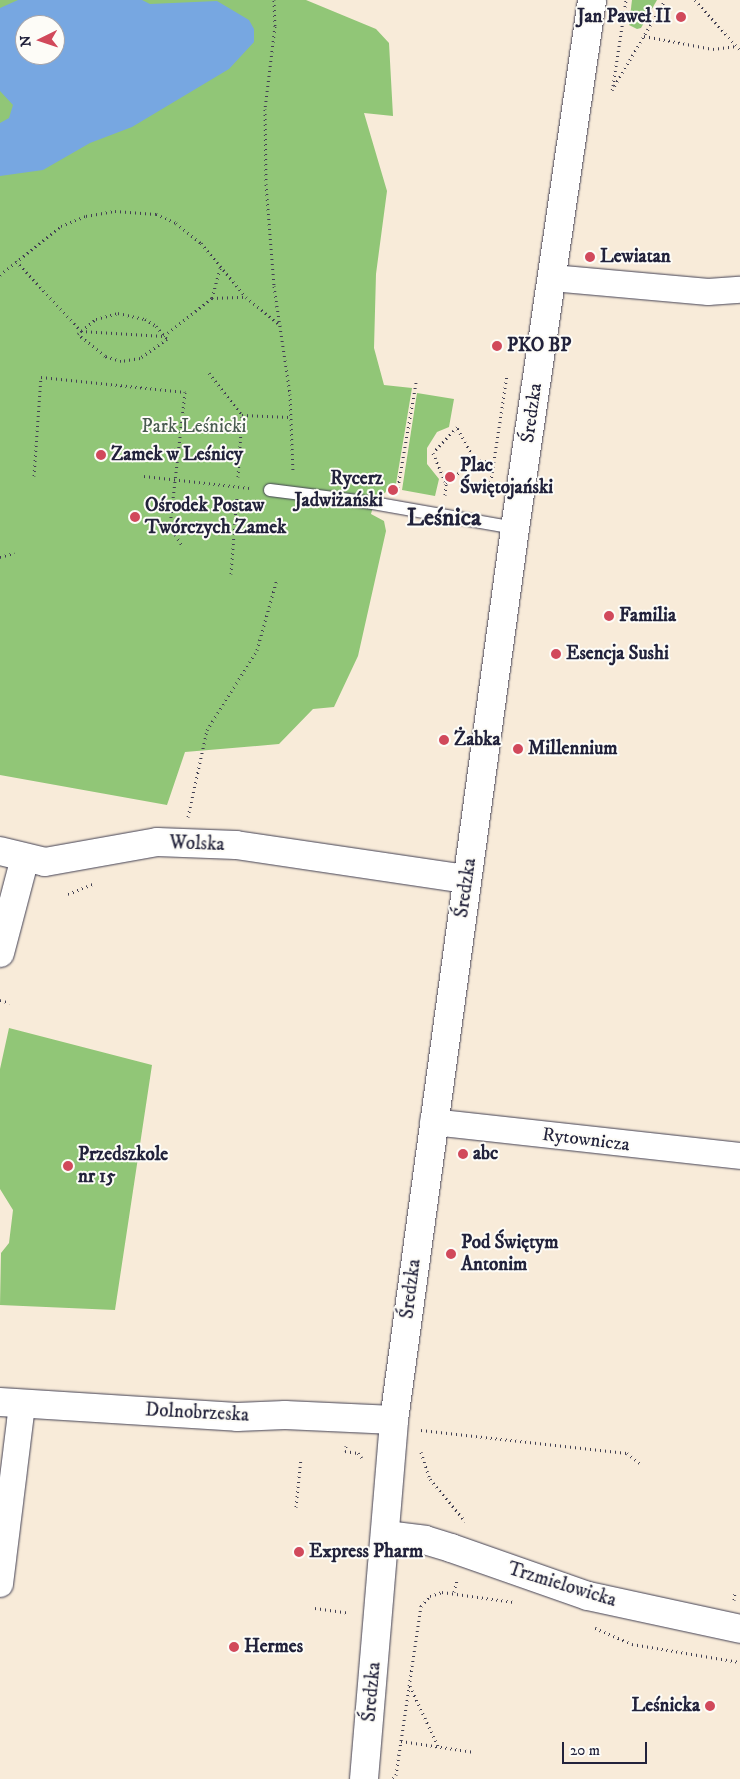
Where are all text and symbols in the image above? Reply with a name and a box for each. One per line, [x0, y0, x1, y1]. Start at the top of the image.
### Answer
place label: Jan Paweł II [577, 6, 671, 28]
marker: Jan Paweł II [675, 11, 687, 23]
north arrow [15, 15, 65, 65]
text: N [17, 35, 35, 47]
place label: Lewiatan [600, 246, 671, 268]
marker: Lewiatan [584, 251, 596, 263]
place label: PKO BP [507, 335, 571, 357]
marker: PKO BP [491, 340, 503, 352]
street label: Średzka [517, 382, 547, 444]
park label: Park Leśnicki [142, 416, 246, 438]
place label: Zamek w Leśnicy [111, 444, 243, 466]
marker: Zamek w Leśnicy [95, 449, 107, 461]
place label: Plac Świętojański [460, 455, 553, 499]
place label: Rycerz Jadwiżański [294, 468, 383, 512]
marker: Plac Świętojański [444, 471, 456, 483]
marker: Rycerz Jadwiżański [387, 484, 399, 496]
place label: Ośrodek Postaw Twórczych Zamek [145, 495, 286, 539]
district label: Leśnica [407, 505, 481, 533]
marker: Ośrodek Postaw Twórczych Zamek [129, 511, 141, 523]
place label: Familia [619, 605, 676, 627]
marker: Familia [603, 610, 615, 622]
place label: Esencja Sushi [566, 643, 669, 665]
marker: Esencja Sushi [550, 648, 562, 660]
place label: Żabka [454, 729, 501, 751]
marker: Żabka [438, 734, 450, 746]
place label: Millennium [528, 738, 618, 760]
marker: Millennium [512, 743, 524, 755]
street label: Wolska [169, 832, 225, 856]
street label: Średzka [451, 857, 481, 919]
street label: Rytownicza [541, 1123, 631, 1157]
place label: abc [473, 1143, 498, 1165]
place label: Przedszkole nr 15 [78, 1144, 168, 1188]
marker: abc [457, 1148, 469, 1160]
marker: Przedszkole nr 15 [62, 1160, 74, 1172]
place label: Pod Świętym Antonim [461, 1232, 559, 1276]
marker: Pod Świętym Antonim [445, 1248, 457, 1260]
street label: Średzka [396, 1258, 426, 1320]
street label: Dolnobrzeska [144, 1399, 250, 1427]
place label: Express Pharm [309, 1541, 423, 1563]
marker: Express Pharm [293, 1546, 305, 1558]
street label: Trzmielowicka [505, 1558, 619, 1612]
place label: Hermes [244, 1636, 303, 1658]
marker: Hermes [228, 1641, 240, 1653]
street label: Średzka [358, 1661, 386, 1723]
place label: Leśnicka [632, 1695, 700, 1717]
marker: Leśnicka [704, 1700, 716, 1712]
scale bar [565, 1732, 650, 1764]
text: 20 m [570, 1741, 600, 1760]

